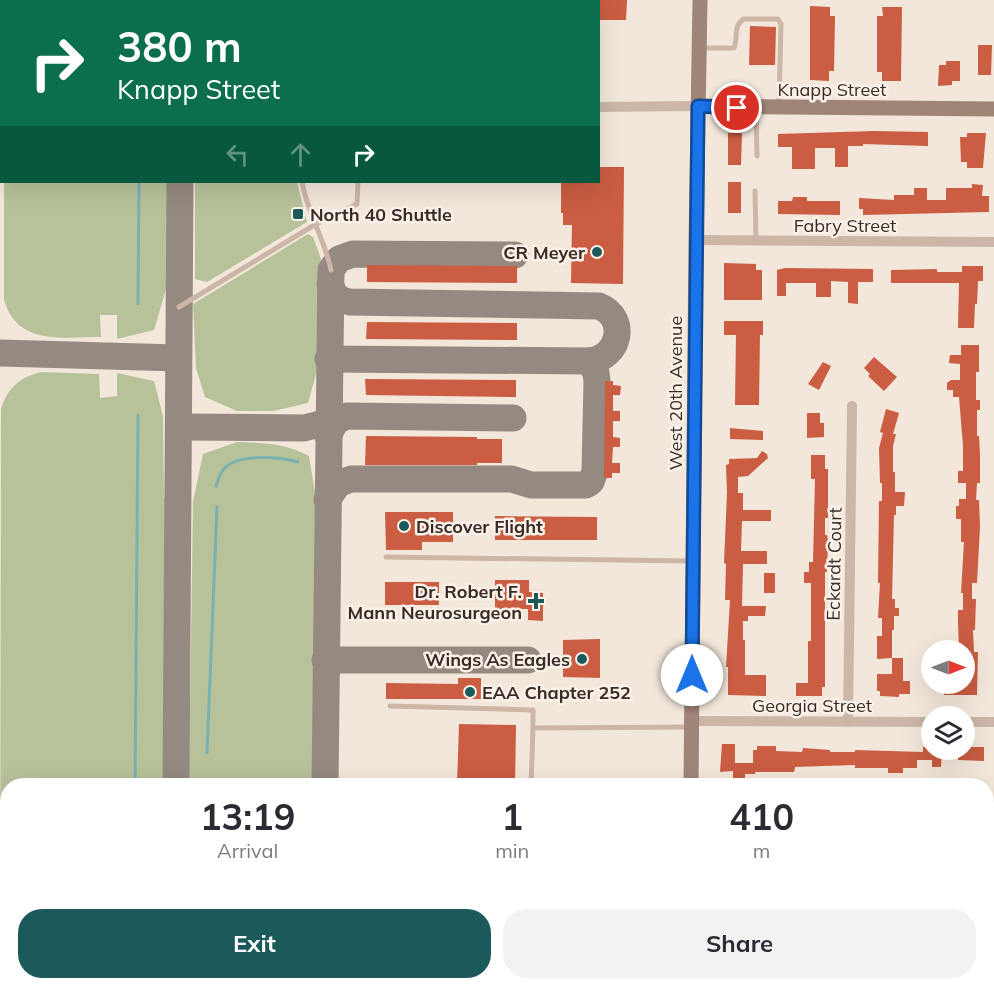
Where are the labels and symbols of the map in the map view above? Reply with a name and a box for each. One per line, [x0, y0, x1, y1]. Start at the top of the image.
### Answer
street label: Knapp Street [778, 78, 886, 101]
pin [711, 82, 762, 133]
place label: North 40 Shuttle [310, 203, 452, 226]
marker: North 40 Shuttle [291, 207, 305, 221]
street label: Fabry Street [794, 214, 896, 237]
place label: CR Meyer [503, 241, 586, 264]
marker: CR Meyer [590, 245, 604, 259]
street label: West 20th Avenue [664, 316, 687, 470]
street label: Eckardt Court [822, 507, 846, 621]
place label: Discover Flight [416, 515, 543, 538]
marker: Discover Flight [397, 519, 411, 533]
place label: Dr. Robert F. Mann Neurosurgeon [348, 580, 522, 624]
marker: Dr. Robert F. Mann Neurosurgeon [527, 592, 545, 610]
north arrow [921, 640, 975, 694]
position arrow [660, 643, 724, 707]
place label: Wings As Eagles [425, 648, 570, 671]
marker: Wings As Eagles [575, 652, 589, 666]
place label: EAA Chapter 252 [482, 681, 631, 704]
marker: EAA Chapter 252 [463, 685, 477, 699]
street label: Georgia Street [752, 694, 872, 717]

